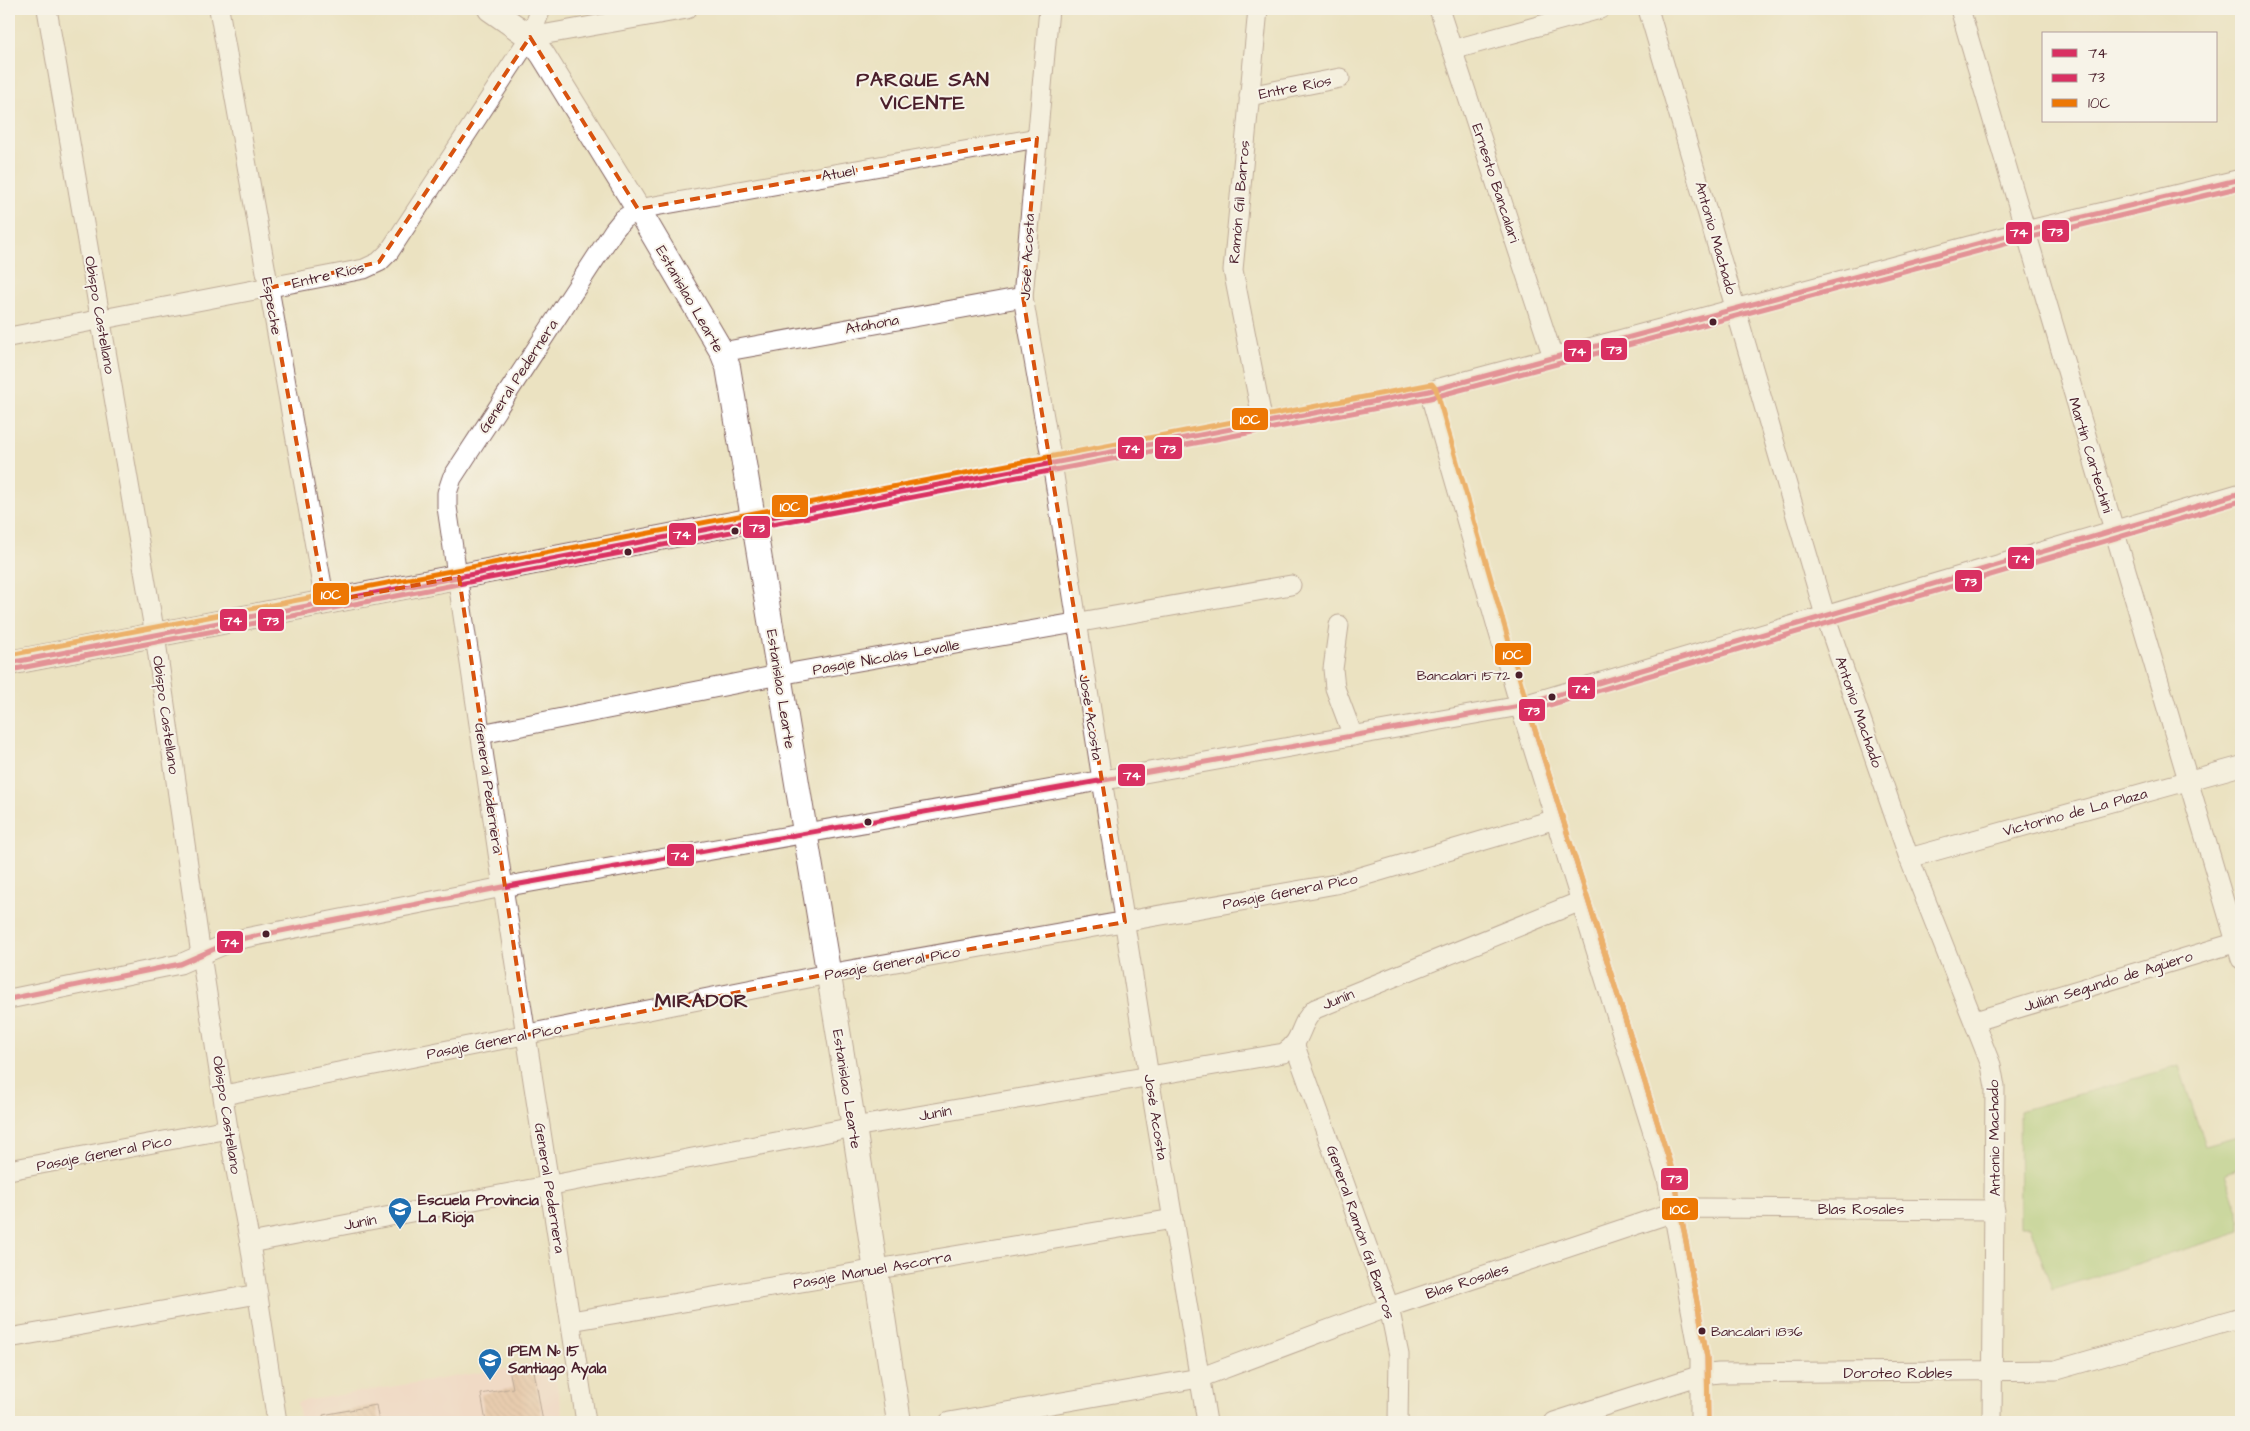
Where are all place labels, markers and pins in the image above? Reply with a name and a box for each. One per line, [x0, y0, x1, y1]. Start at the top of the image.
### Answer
unlabelled marker [1708, 317, 1718, 327]
unlabelled marker [730, 526, 740, 536]
unlabelled marker [623, 547, 633, 557]
place label: Bancalari 1572 [1417, 666, 1510, 686]
marker: Bancalari 1572 [1514, 670, 1524, 680]
unlabelled marker [1547, 692, 1557, 702]
unlabelled marker [863, 817, 873, 827]
unlabelled marker [261, 929, 271, 939]
place label: Escuela Provincia La Rioja [418, 1190, 539, 1228]
school or university icon: Escuela Provincia La Rioja [387, 1196, 413, 1230]
place label: Bancalari 1836 [1711, 1322, 1803, 1342]
marker: Bancalari 1836 [1697, 1326, 1707, 1336]
place label: IPEM Nº 15 Santiago Ayala [507, 1341, 607, 1381]
school or university icon: IPEM Nº 15 Santiago Ayala [477, 1347, 503, 1381]

